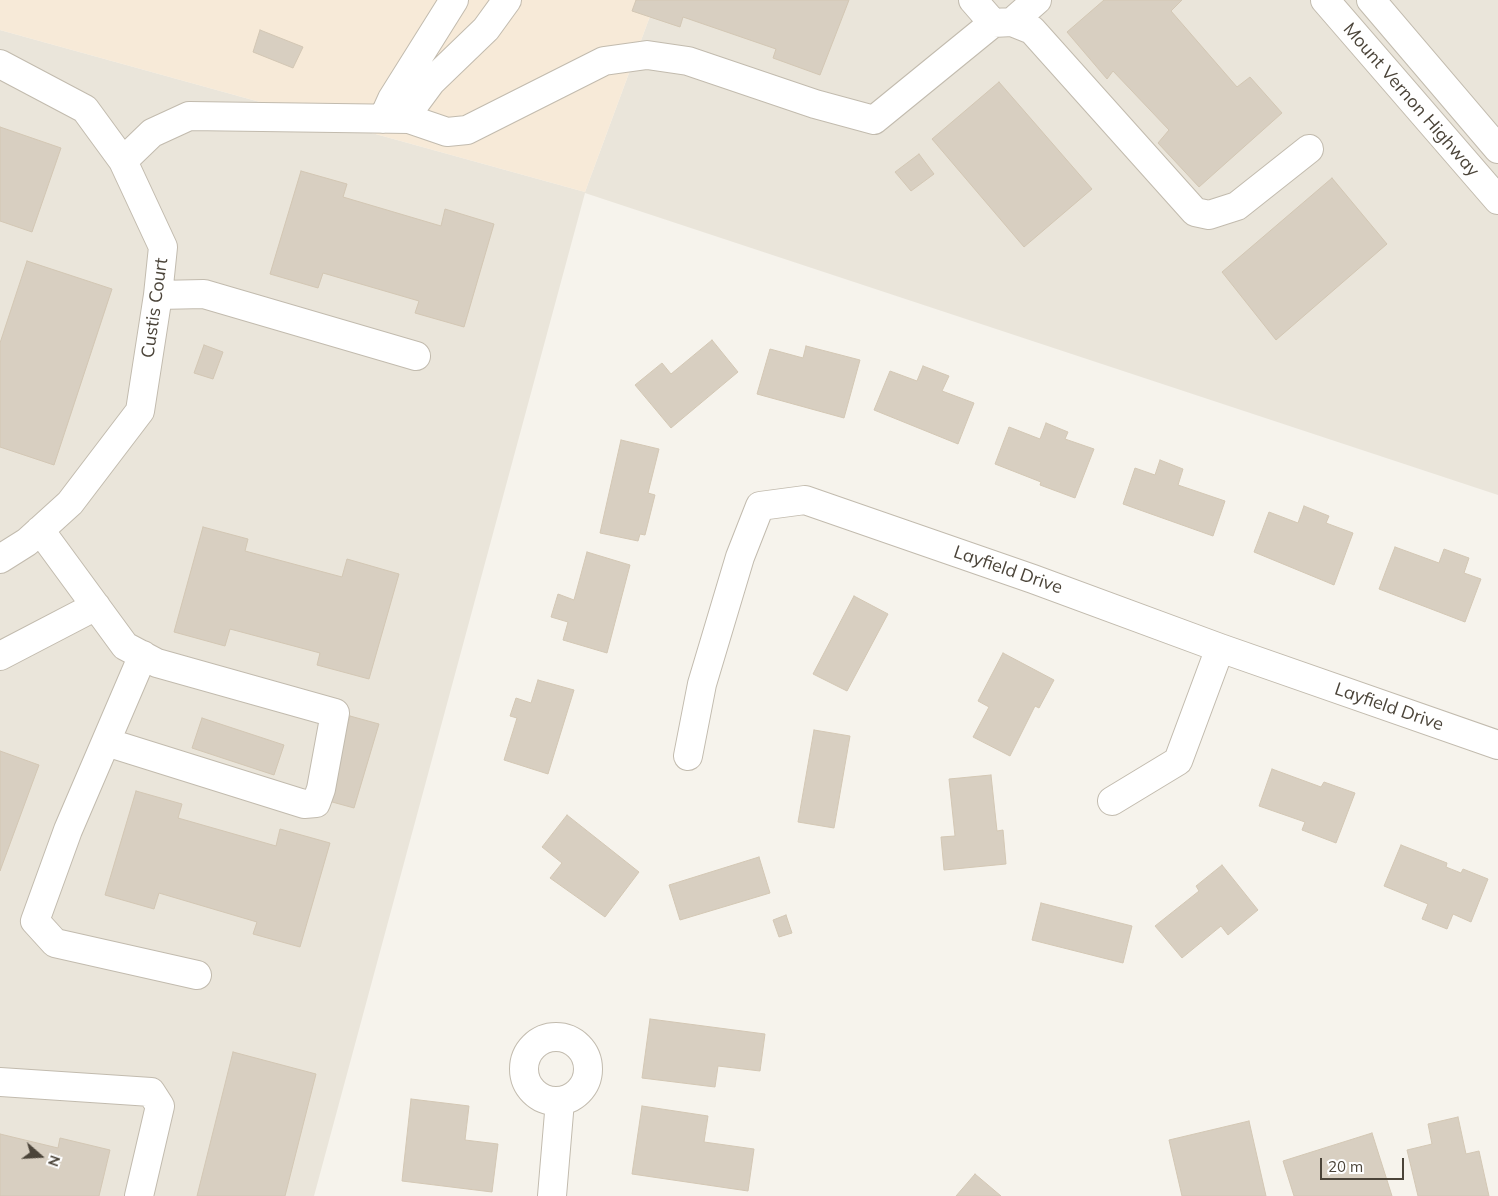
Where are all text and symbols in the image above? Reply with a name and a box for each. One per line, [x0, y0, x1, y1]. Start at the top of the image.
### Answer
street label: Mount Vernon Highway [1338, 19, 1484, 181]
street label: Custis Court [137, 256, 173, 360]
street label: Layfield Drive [951, 541, 1065, 599]
street label: Layfield Drive [1332, 678, 1446, 736]
north arrow [15, 1131, 65, 1181]
scale bar [1323, 1148, 1407, 1180]
text: N [44, 1153, 64, 1169]
text: 20 m [1328, 1157, 1363, 1176]

